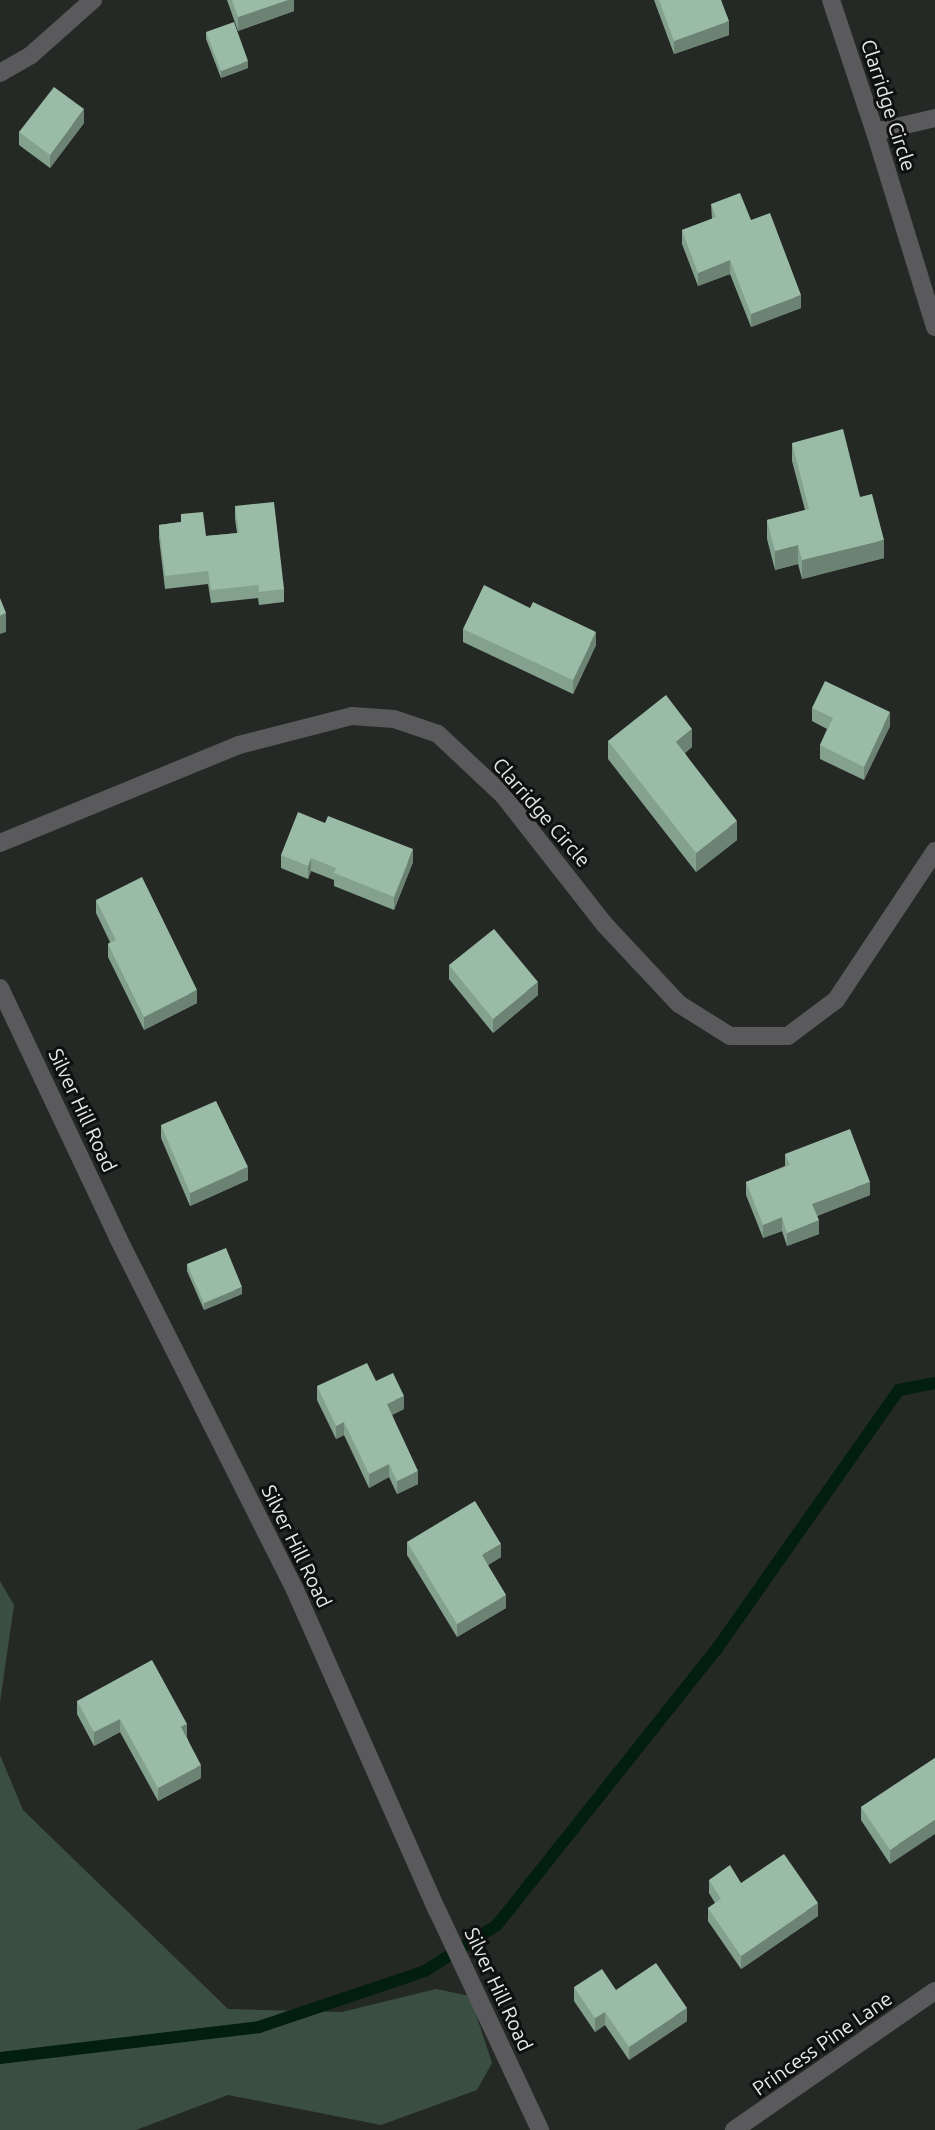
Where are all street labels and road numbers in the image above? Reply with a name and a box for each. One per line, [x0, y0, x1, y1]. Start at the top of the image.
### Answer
street label: Clarridge Circle [856, 36, 922, 174]
street label: Clarridge Circle [488, 752, 596, 872]
street label: Silver Hill Road [44, 1044, 122, 1176]
street label: Silver Hill Road [257, 1481, 337, 1611]
street label: Silver Hill Road [460, 1923, 538, 2055]
street label: Princess Pine Lane [748, 1986, 896, 2100]

